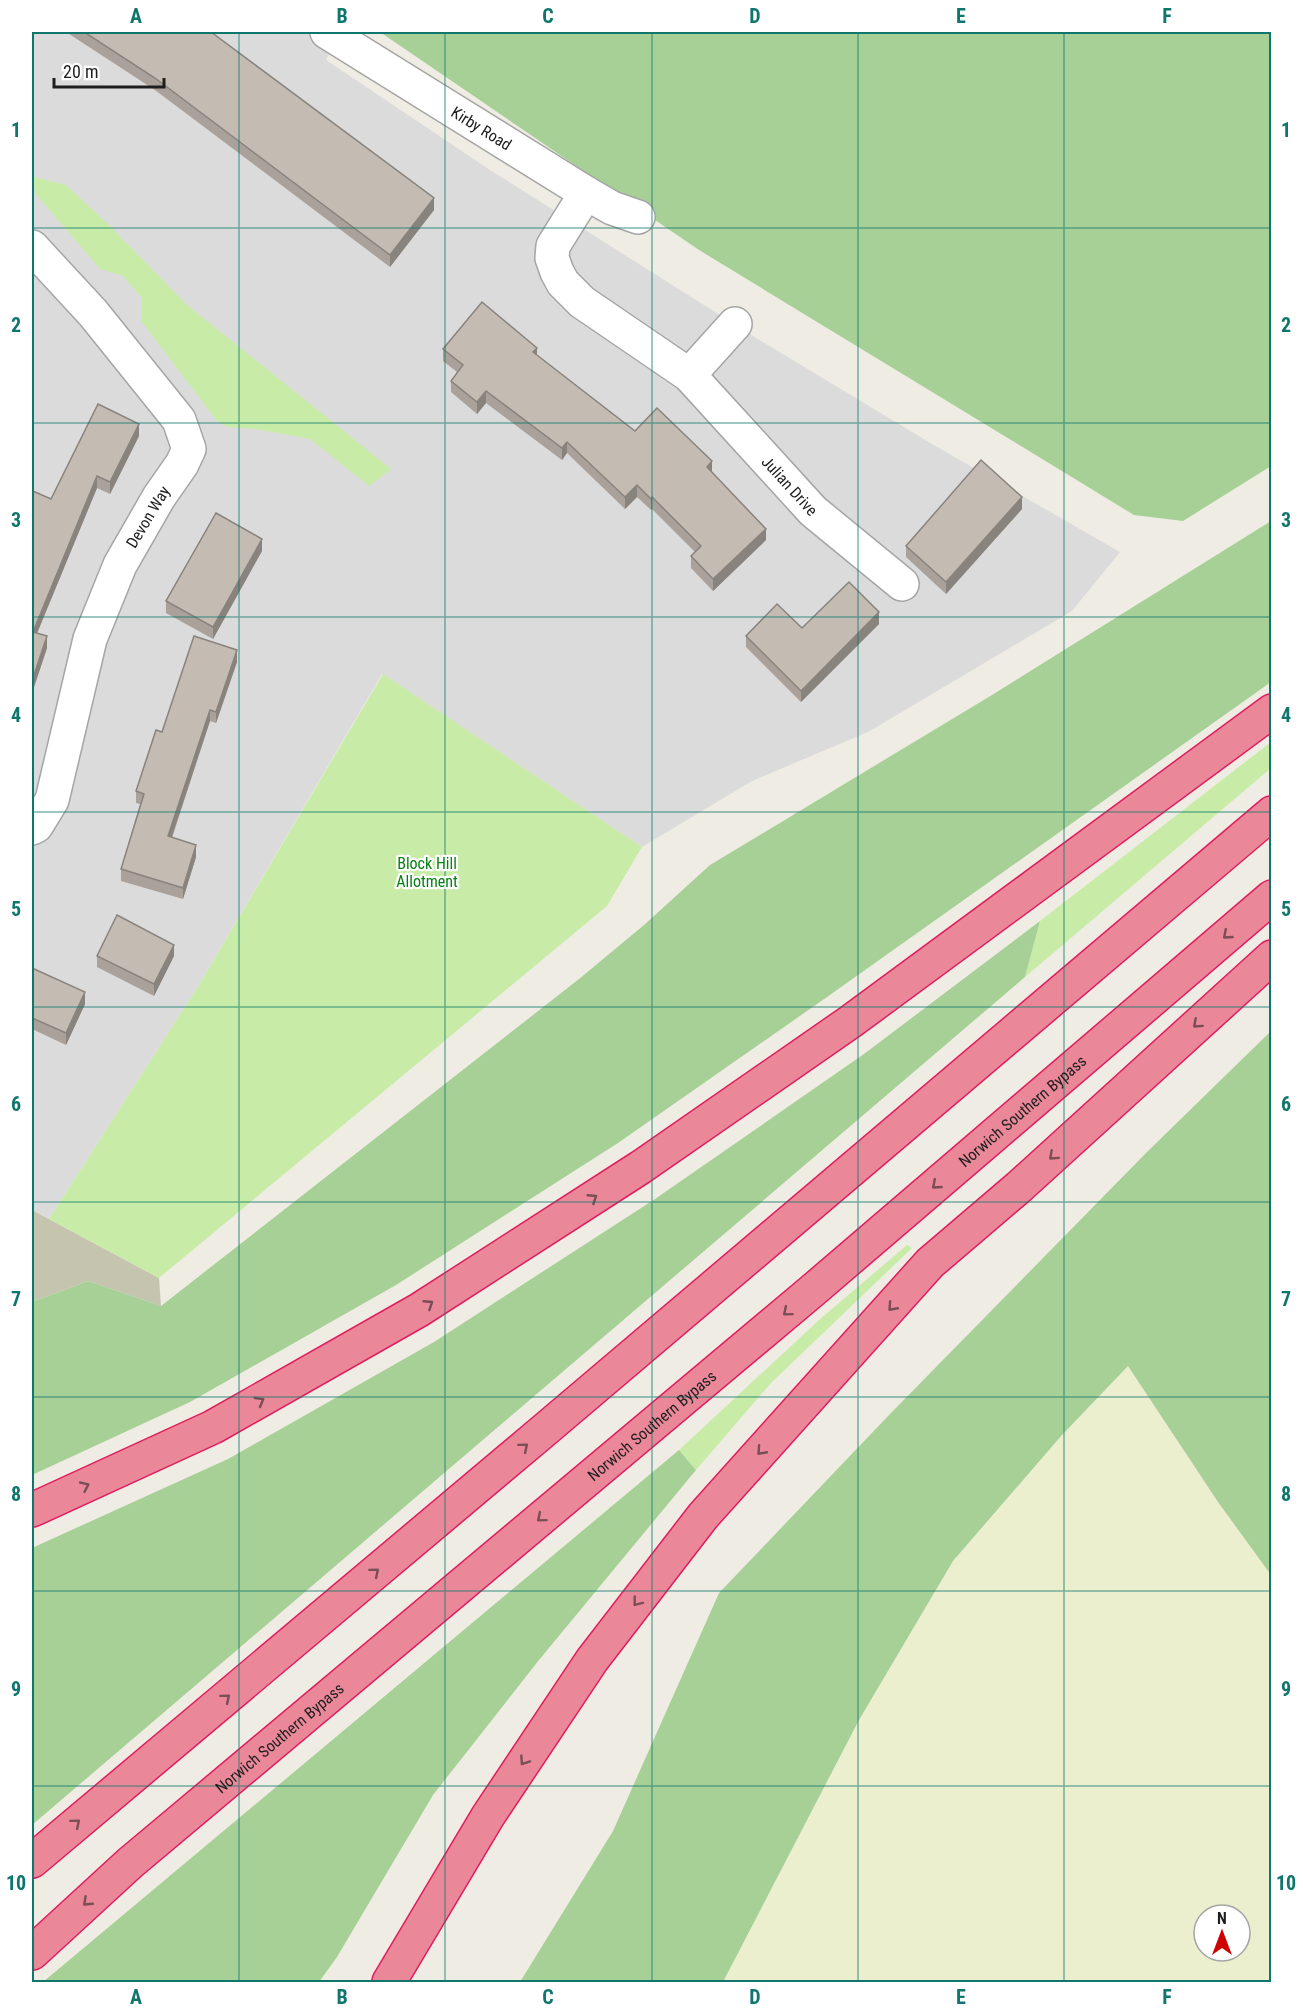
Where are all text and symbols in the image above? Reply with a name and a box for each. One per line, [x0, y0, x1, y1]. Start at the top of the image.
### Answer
text: A [130, 4, 142, 28]
text: B [336, 4, 348, 28]
text: C [542, 4, 554, 28]
text: D [749, 4, 761, 28]
text: E [956, 4, 966, 28]
text: F [1162, 4, 1172, 28]
scale bar [54, 51, 164, 89]
text: 20 m [63, 61, 98, 82]
street label: Kirby Road [448, 102, 515, 154]
text: 1 [11, 118, 21, 142]
text: 1 [1281, 118, 1291, 142]
text: 2 [11, 313, 21, 337]
text: 2 [1281, 313, 1291, 337]
street label: Julian Drive [758, 452, 822, 519]
street label: Devon Way [122, 482, 174, 551]
text: 3 [11, 508, 21, 532]
text: 3 [1281, 508, 1291, 532]
text: 4 [11, 703, 21, 727]
text: 4 [1281, 703, 1291, 727]
park label: Block Hill Allotment [396, 854, 458, 891]
text: 5 [11, 897, 21, 921]
text: 5 [1281, 897, 1291, 921]
one-way arrow [1223, 928, 1234, 939]
one-way arrow [1194, 1017, 1205, 1028]
street label: Norwich Southern Bypass [955, 1051, 1090, 1171]
text: 6 [11, 1092, 21, 1116]
text: 6 [1281, 1092, 1291, 1116]
one-way arrow [1049, 1149, 1060, 1160]
one-way arrow [932, 1178, 943, 1189]
one-way arrow [587, 1194, 597, 1206]
text: 7 [11, 1287, 21, 1311]
text: 7 [1281, 1287, 1291, 1311]
one-way arrow [422, 1300, 433, 1311]
one-way arrow [888, 1300, 899, 1310]
one-way arrow [783, 1305, 794, 1316]
street label: Norwich Southern Bypass [584, 1366, 720, 1485]
one-way arrow [254, 1396, 264, 1408]
one-way arrow [517, 1443, 528, 1454]
one-way arrow [757, 1445, 768, 1455]
one-way arrow [78, 1481, 89, 1493]
text: 8 [11, 1482, 21, 1506]
text: 8 [1281, 1482, 1291, 1506]
one-way arrow [537, 1511, 548, 1522]
one-way arrow [368, 1569, 379, 1580]
one-way arrow [633, 1595, 644, 1606]
text: 9 [11, 1677, 21, 1701]
text: 9 [1281, 1677, 1291, 1701]
street label: Norwich Southern Bypass [211, 1678, 347, 1797]
one-way arrow [219, 1694, 230, 1705]
one-way arrow [520, 1755, 532, 1765]
one-way arrow [69, 1819, 80, 1830]
text: 10 [6, 1871, 26, 1895]
text: 10 [1276, 1871, 1296, 1895]
one-way arrow [83, 1895, 93, 1906]
north arrow [1192, 1903, 1252, 1963]
text: N [1217, 1909, 1227, 1928]
text: A [130, 1985, 142, 2009]
text: B [336, 1985, 348, 2009]
text: C [542, 1985, 554, 2009]
text: D [749, 1985, 761, 2009]
text: E [956, 1985, 966, 2009]
text: F [1162, 1985, 1172, 2009]

